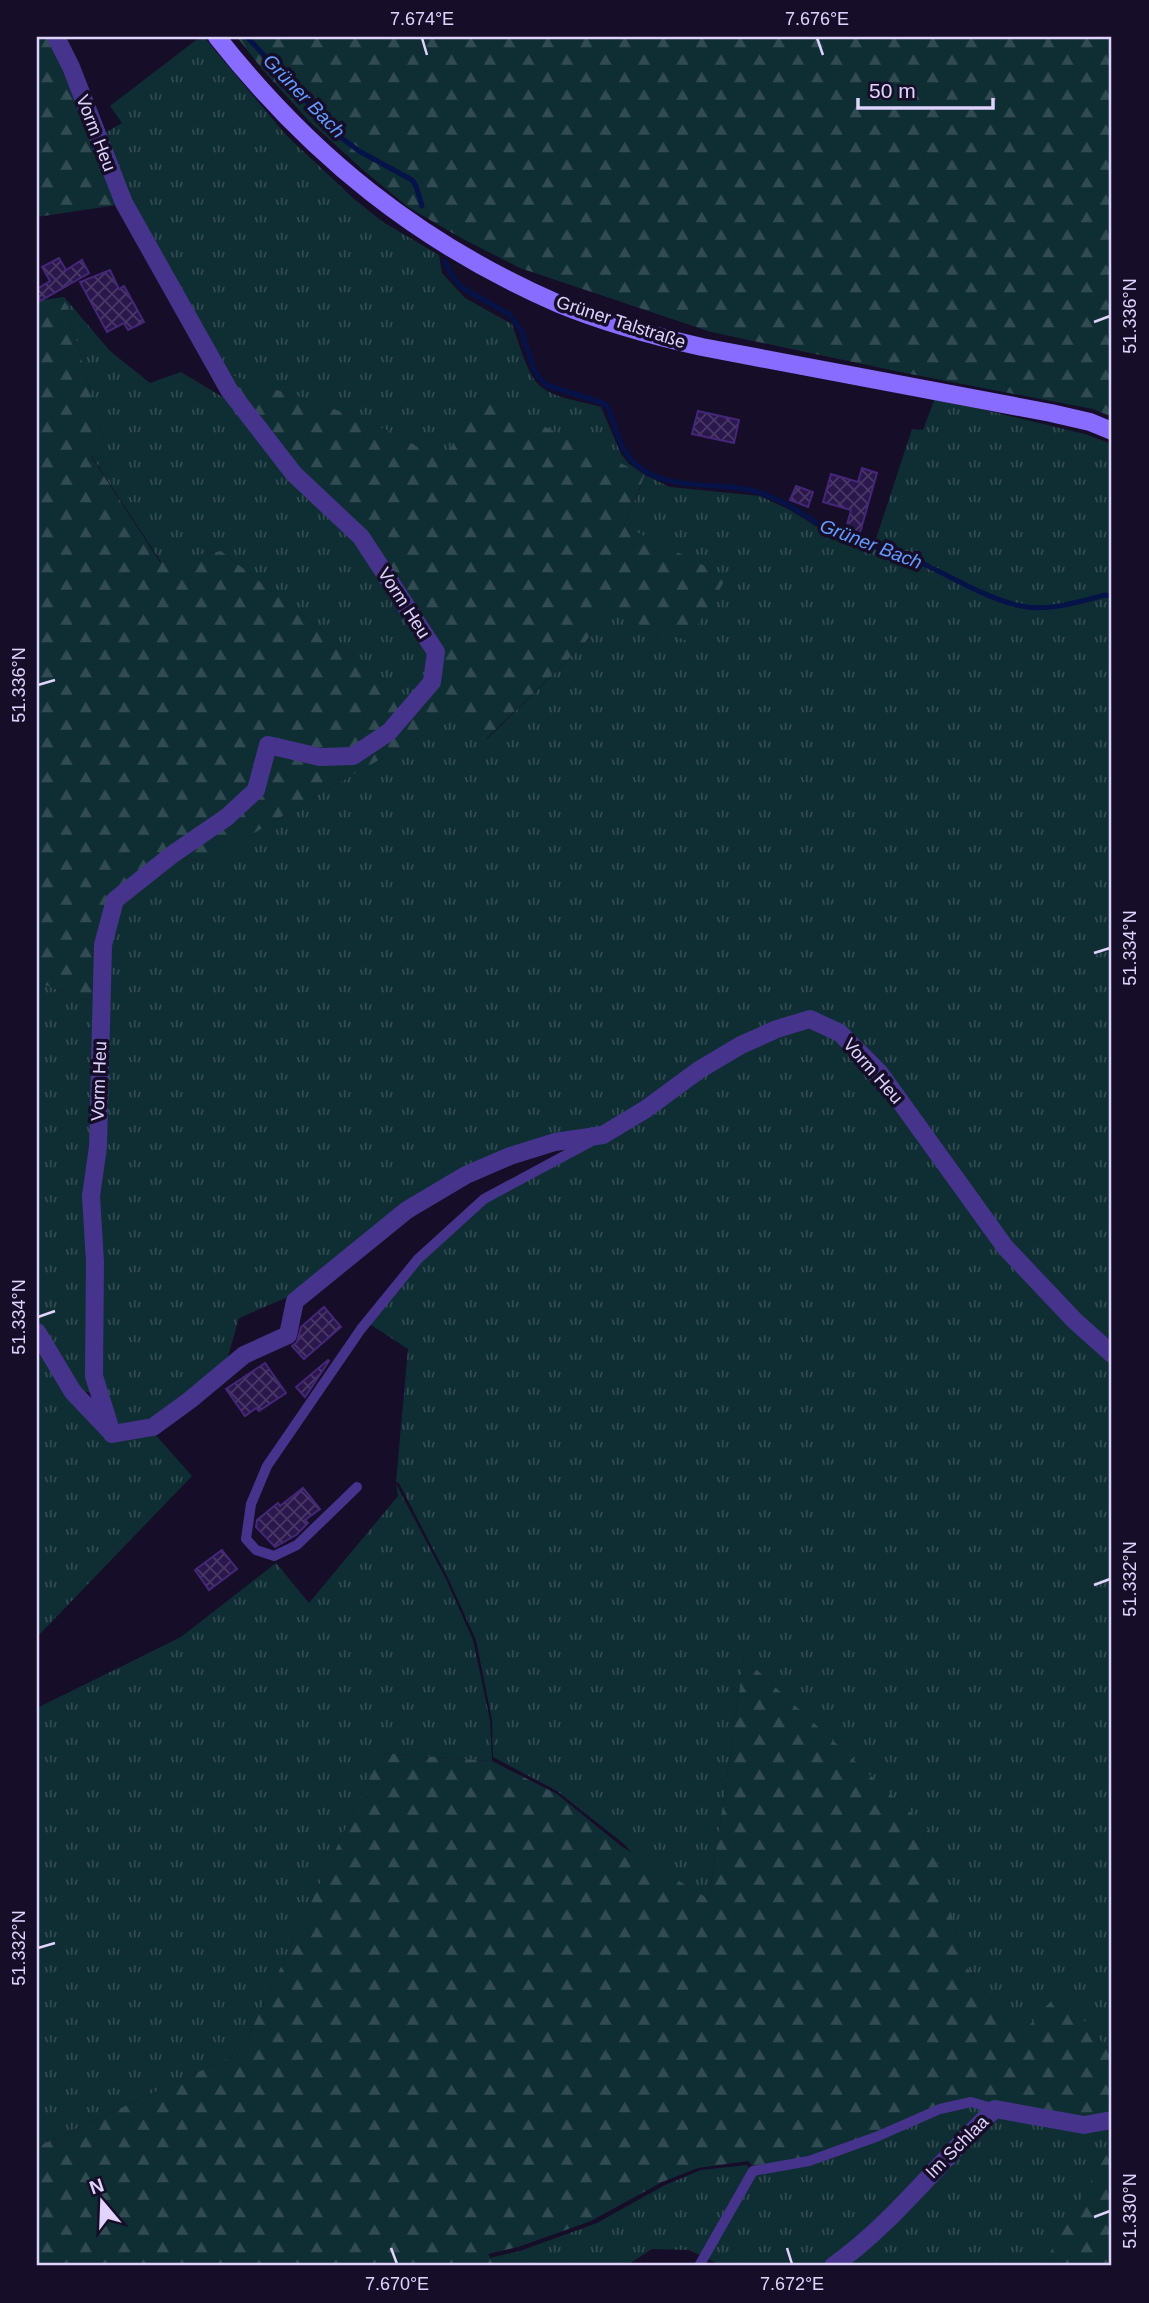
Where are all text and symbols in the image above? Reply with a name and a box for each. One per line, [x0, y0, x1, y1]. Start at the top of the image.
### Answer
text: 7.674°E [390, 9, 454, 29]
text: 7.676°E [785, 9, 849, 29]
water label: Grüner Bach [259, 50, 349, 142]
scale bar [858, 66, 993, 110]
text: 50 m [869, 79, 916, 102]
street label: Vorm Heu [72, 92, 120, 174]
text: 51.336°N [1120, 278, 1140, 354]
street label: Grüner Talstraße [554, 292, 688, 352]
water label: Grüner Bach [817, 515, 925, 573]
street label: Vorm Heu [374, 564, 434, 642]
text: 51.336°N [9, 647, 29, 723]
text: 51.334°N [1120, 910, 1140, 986]
street label: Vorm Heu [839, 1034, 907, 1108]
street label: Vorm Heu [88, 1041, 110, 1121]
text: 51.334°N [9, 1279, 29, 1355]
text: 51.332°N [1120, 1541, 1140, 1617]
text: 51.332°N [9, 1910, 29, 1986]
street label: Im Schlaa [922, 2111, 993, 2182]
north arrow [66, 2166, 136, 2236]
text: 51.330°N [1120, 2173, 1140, 2249]
text: N [87, 2174, 107, 2199]
text: 7.670°E [365, 2274, 429, 2294]
text: 7.672°E [760, 2274, 824, 2294]

